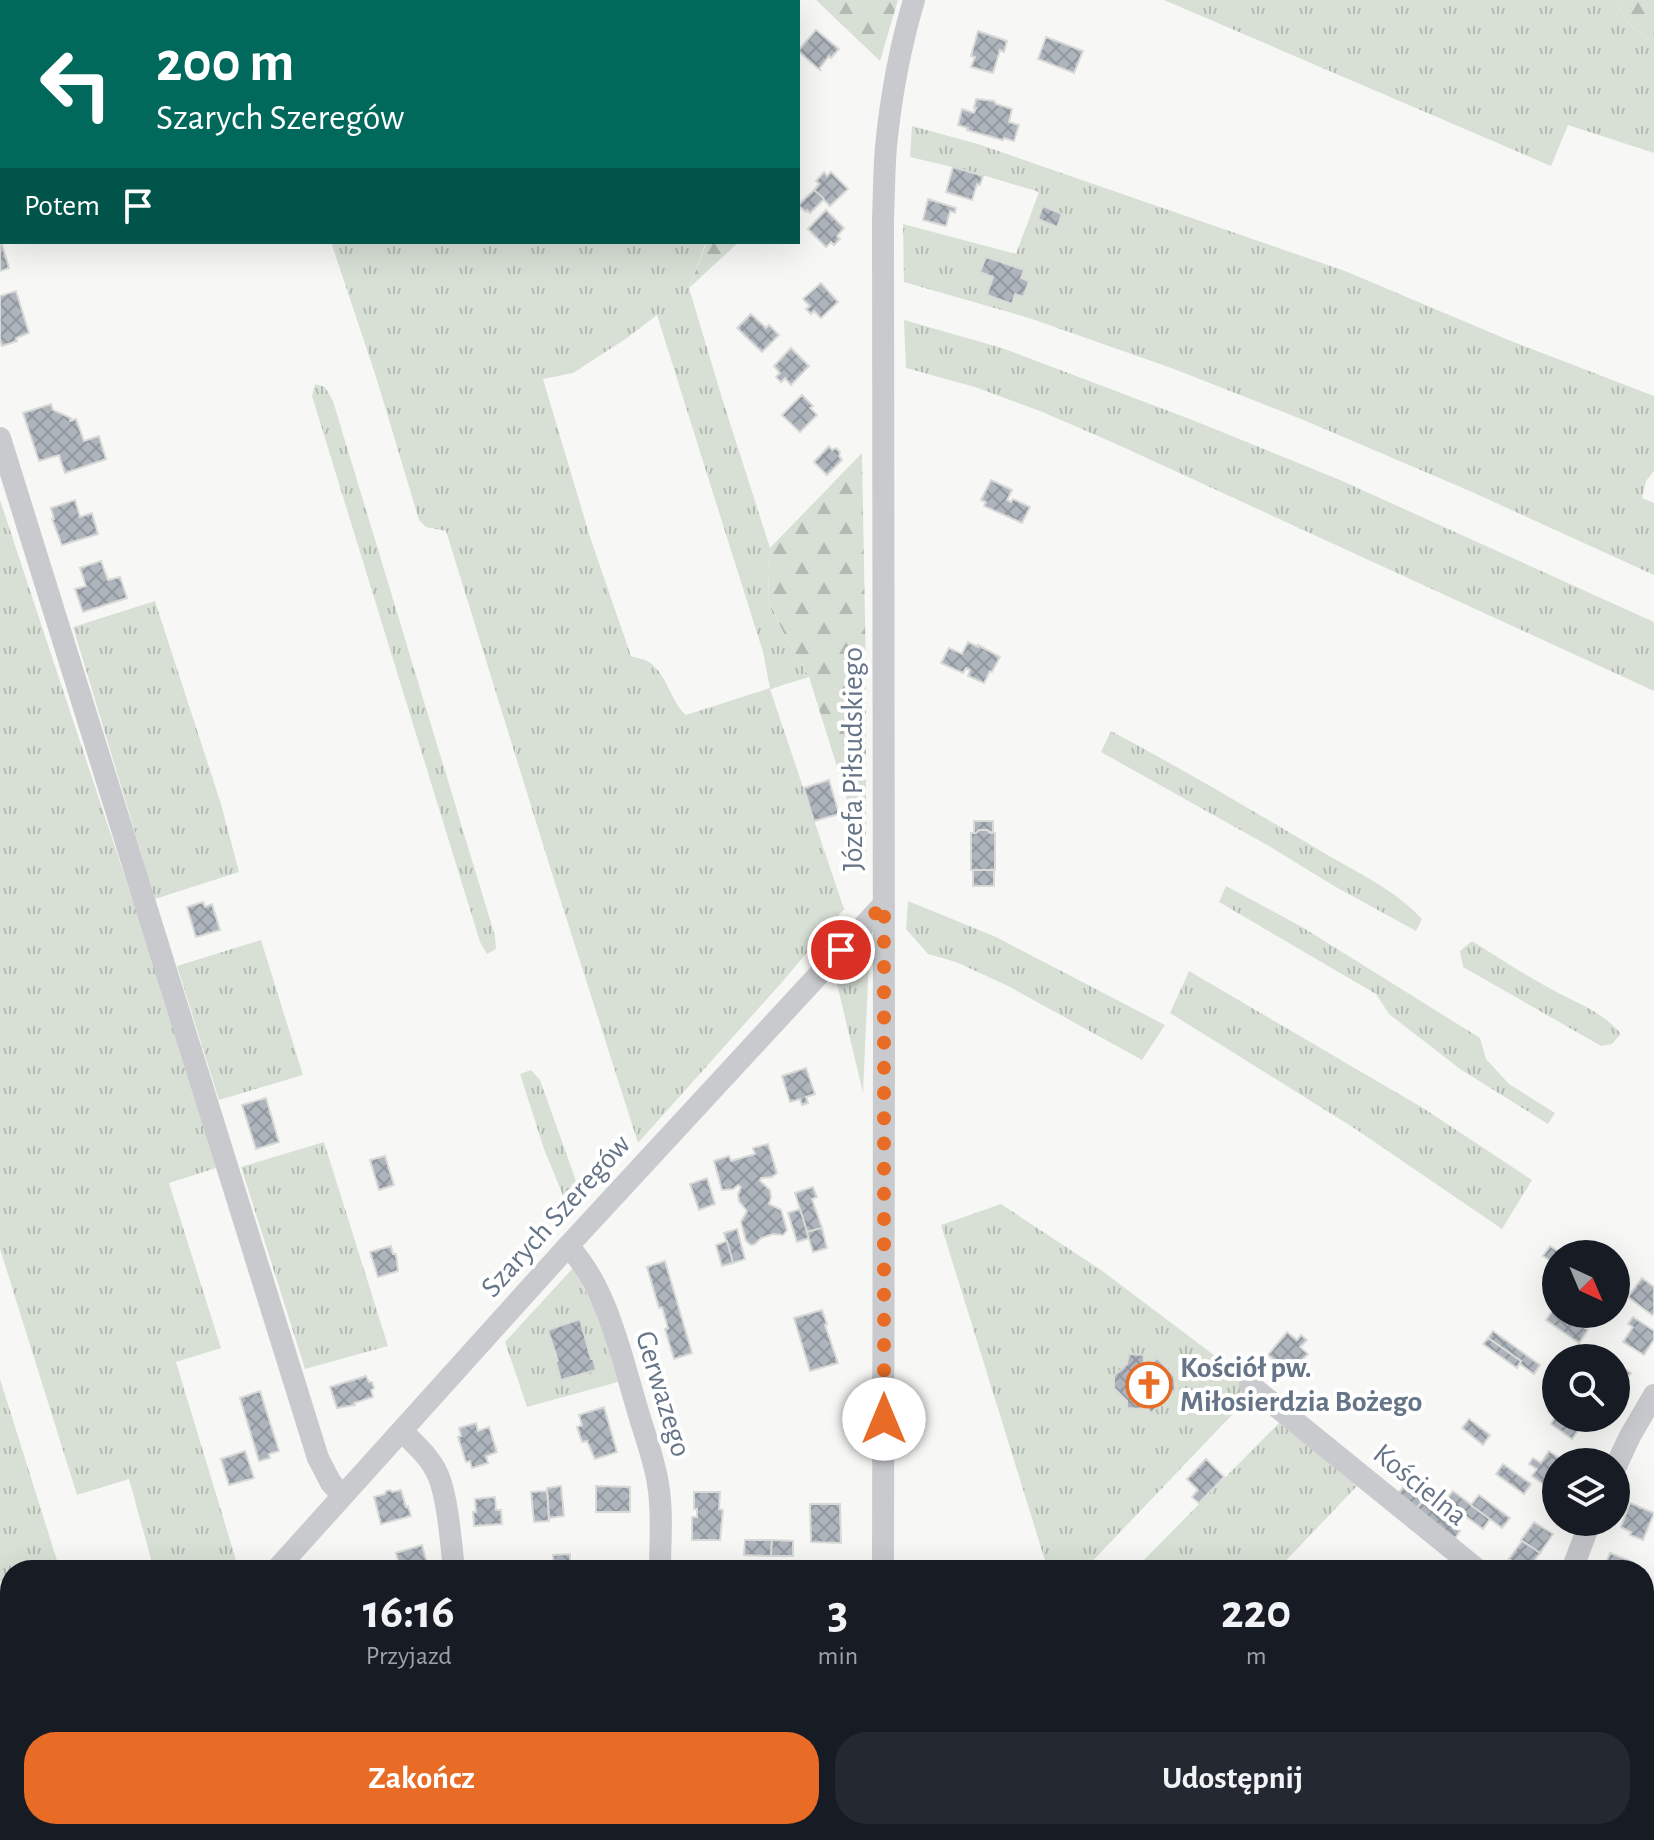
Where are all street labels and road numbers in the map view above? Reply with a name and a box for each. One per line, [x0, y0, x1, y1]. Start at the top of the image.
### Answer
street label: Józefa Piłsudskiego [838, 647, 868, 871]
street label: Szarych Szeregów [476, 1129, 636, 1303]
street label: Gerwazego [630, 1328, 696, 1460]
street label: Kościelna [1367, 1438, 1473, 1532]

